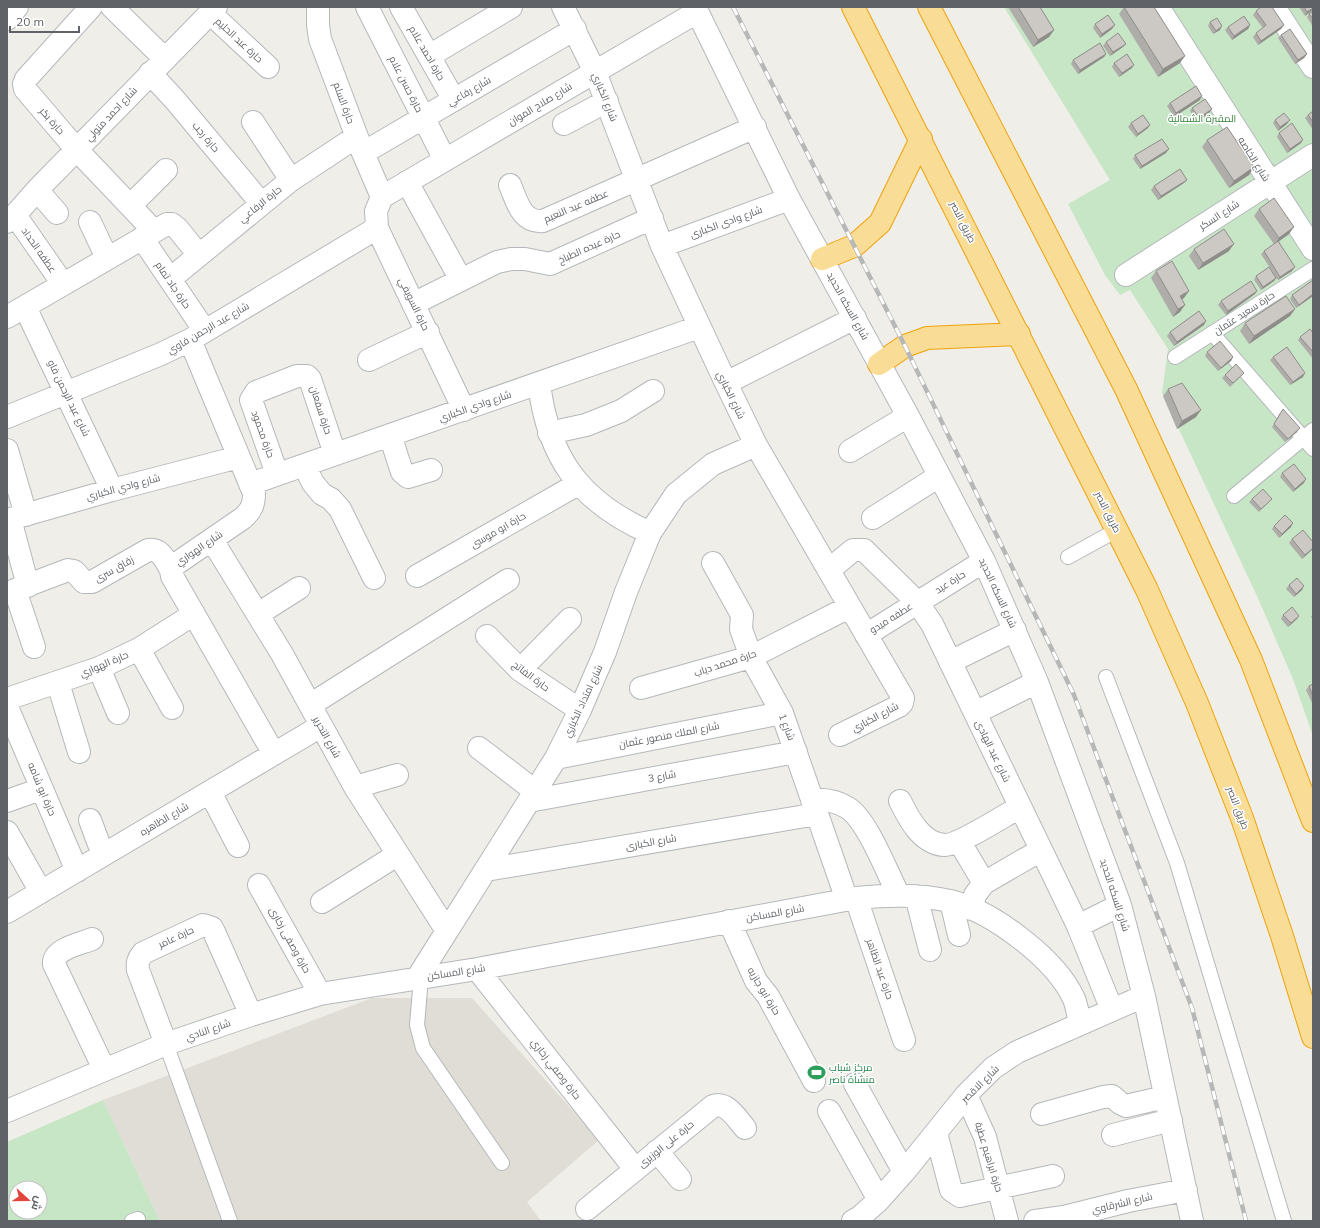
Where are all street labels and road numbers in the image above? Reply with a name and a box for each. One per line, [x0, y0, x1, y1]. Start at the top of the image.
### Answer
street label: حارة عبد الحليم [212, 15, 266, 66]
street label: حارة احمد علام [405, 23, 448, 83]
street label: حارة حسن علام [385, 53, 426, 115]
street label: شارع الكباري [588, 71, 621, 124]
street label: شارع رفاعي [445, 73, 494, 110]
street label: حارة السلم [330, 80, 358, 126]
street label: شارع صلاح الموان [506, 80, 574, 128]
street label: شارع احمد متولي [82, 84, 140, 145]
street label: حارة بكر [36, 104, 67, 137]
street label: حارة رجب [189, 119, 223, 155]
street label: شارع الخاصه [1235, 134, 1273, 184]
street label: حارة الرفاعي [236, 183, 285, 226]
street label: عطفه عبد النعيم [542, 186, 611, 226]
street label: شارع السكر [1195, 197, 1242, 233]
street label: طريق النصر [947, 198, 979, 245]
street label: شارع وادى الكبارى [688, 203, 764, 241]
street label: عطفه الحداد [19, 225, 59, 275]
street label: حارة عبده الطباخ [556, 227, 622, 267]
street label: حارة جاد تمام [152, 259, 194, 312]
street label: شارع السكه الحديد [824, 270, 872, 342]
street label: حارة السويفي [395, 275, 432, 333]
street label: حارة سعيد عثمان [1211, 288, 1277, 338]
street label: شارع عبد الرحمن فاوي [165, 299, 252, 358]
street label: شارع عبد الرحمن فاو [45, 358, 93, 438]
street label: شارع الكباري [713, 369, 748, 421]
street label: حارة سفعان [307, 384, 335, 436]
street label: شارع وادي الكباري [437, 387, 513, 425]
street label: حارة محمود [248, 409, 278, 459]
street label: شارع وادي الكباري [85, 471, 162, 504]
street label: طريق النصر [1092, 488, 1124, 535]
street label: حارة ابو موسى [468, 509, 528, 551]
street label: شارع الهواري [173, 527, 226, 569]
street label: زقاق سرى [92, 553, 136, 585]
street label: شارع السكه الحديد [976, 556, 1020, 630]
street label: حارة عيد [932, 568, 968, 596]
street label: عطفه ميدو [867, 600, 915, 636]
street label: حارة محمد دياب [692, 647, 758, 679]
street label: حارة الهواري [78, 648, 131, 681]
street label: حارة الفاتح [510, 658, 552, 694]
street label: شارع امتداد الكباري [560, 662, 606, 740]
street label: شارع الكباري [849, 699, 901, 736]
street label: شارع 1 [776, 712, 798, 742]
street label: شارع التحرير [310, 713, 344, 760]
street label: شارع عبد الهادى [972, 718, 1014, 784]
street label: شارع الملك منصور عثمان [618, 719, 720, 751]
street label: حارة ابو شامه [25, 760, 59, 818]
street label: شارع 3 [647, 767, 677, 785]
street label: طريق النصر [1224, 784, 1252, 831]
street label: شارع الظاهره [137, 799, 191, 839]
street label: شارع الكبارى [625, 831, 677, 853]
street label: شارع السكه الحديد [1097, 857, 1133, 933]
street label: شارع المساكن [745, 901, 805, 925]
street label: حارة وصفى زخارى [266, 905, 314, 975]
street label: حارة عامر [155, 923, 196, 951]
street label: حارة عبد الظاهر [863, 936, 896, 1001]
street label: شارع المساكن [426, 961, 486, 983]
street label: حارة ابو جازيه [745, 965, 783, 1017]
street label: شارع النادي [184, 1016, 233, 1045]
street label: حارة وصفي زخاري [527, 1036, 584, 1103]
street label: شارع الاقصر [958, 1062, 1002, 1106]
street label: حارة على الوزيرى [636, 1118, 696, 1170]
street label: حارة ابراهيم عطية [971, 1120, 1006, 1194]
street label: شارع الشرقاوي [1090, 1190, 1154, 1217]

